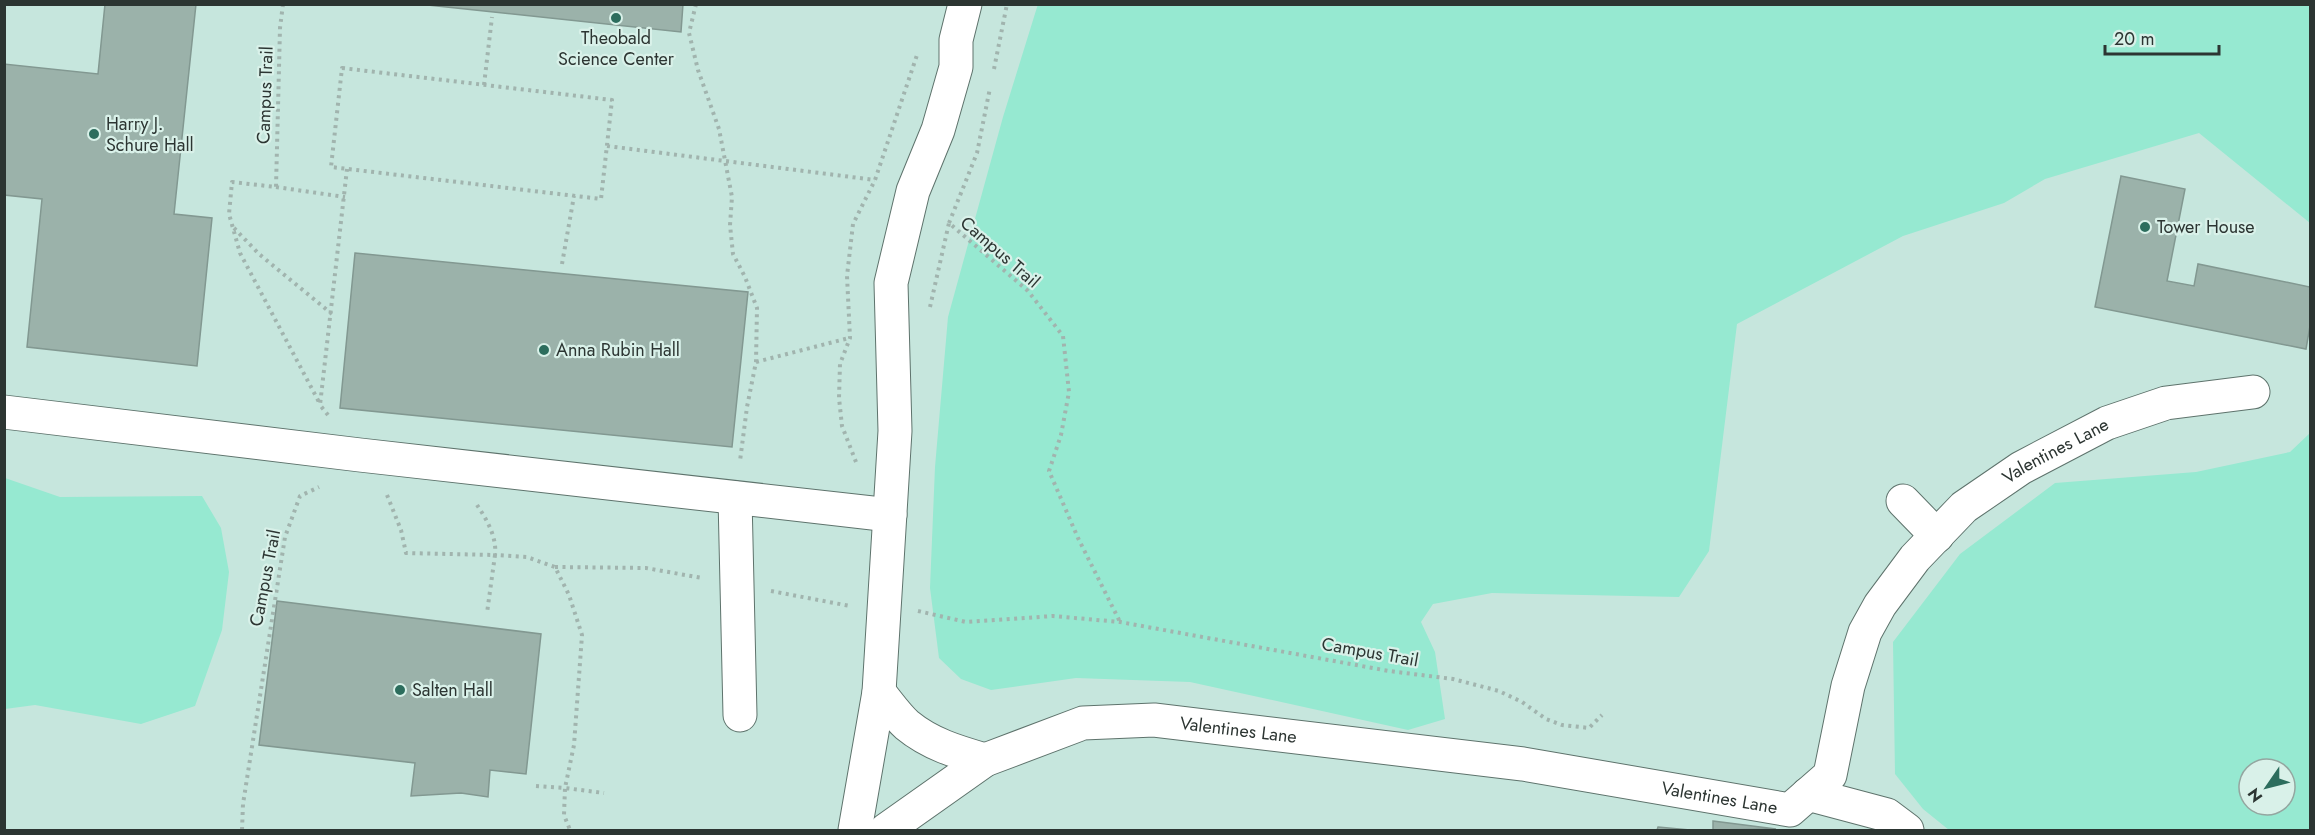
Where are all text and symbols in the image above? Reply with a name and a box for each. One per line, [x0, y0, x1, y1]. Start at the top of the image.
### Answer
marker: Theobald Science Center [609, 11, 623, 25]
scale bar [2105, 18, 2219, 56]
place label: Theobald Science Center [558, 25, 675, 72]
text: 20 m [2114, 26, 2154, 52]
street label: Campus Trail [250, 46, 280, 144]
place label: Harry J. Schure Hall [106, 111, 194, 158]
marker: Harry J. Schure Hall [87, 127, 101, 141]
street label: Campus Trail [954, 210, 1046, 294]
place label: Tower House [2157, 214, 2255, 240]
marker: Tower House [2138, 220, 2152, 234]
place label: Anna Rubin Hall [556, 337, 680, 363]
marker: Anna Rubin Hall [537, 343, 551, 357]
street label: Valentines Lane [1997, 411, 2113, 490]
street label: Campus Trail [243, 527, 287, 629]
street label: Campus Trail [1319, 631, 1421, 673]
place label: Salten Hall [412, 677, 493, 703]
marker: Salten Hall [393, 683, 407, 697]
street label: Valentines Lane [1178, 710, 1298, 750]
north arrow [2237, 757, 2297, 817]
street label: Valentines Lane [1659, 775, 1780, 821]
text: N [2242, 784, 2268, 807]

